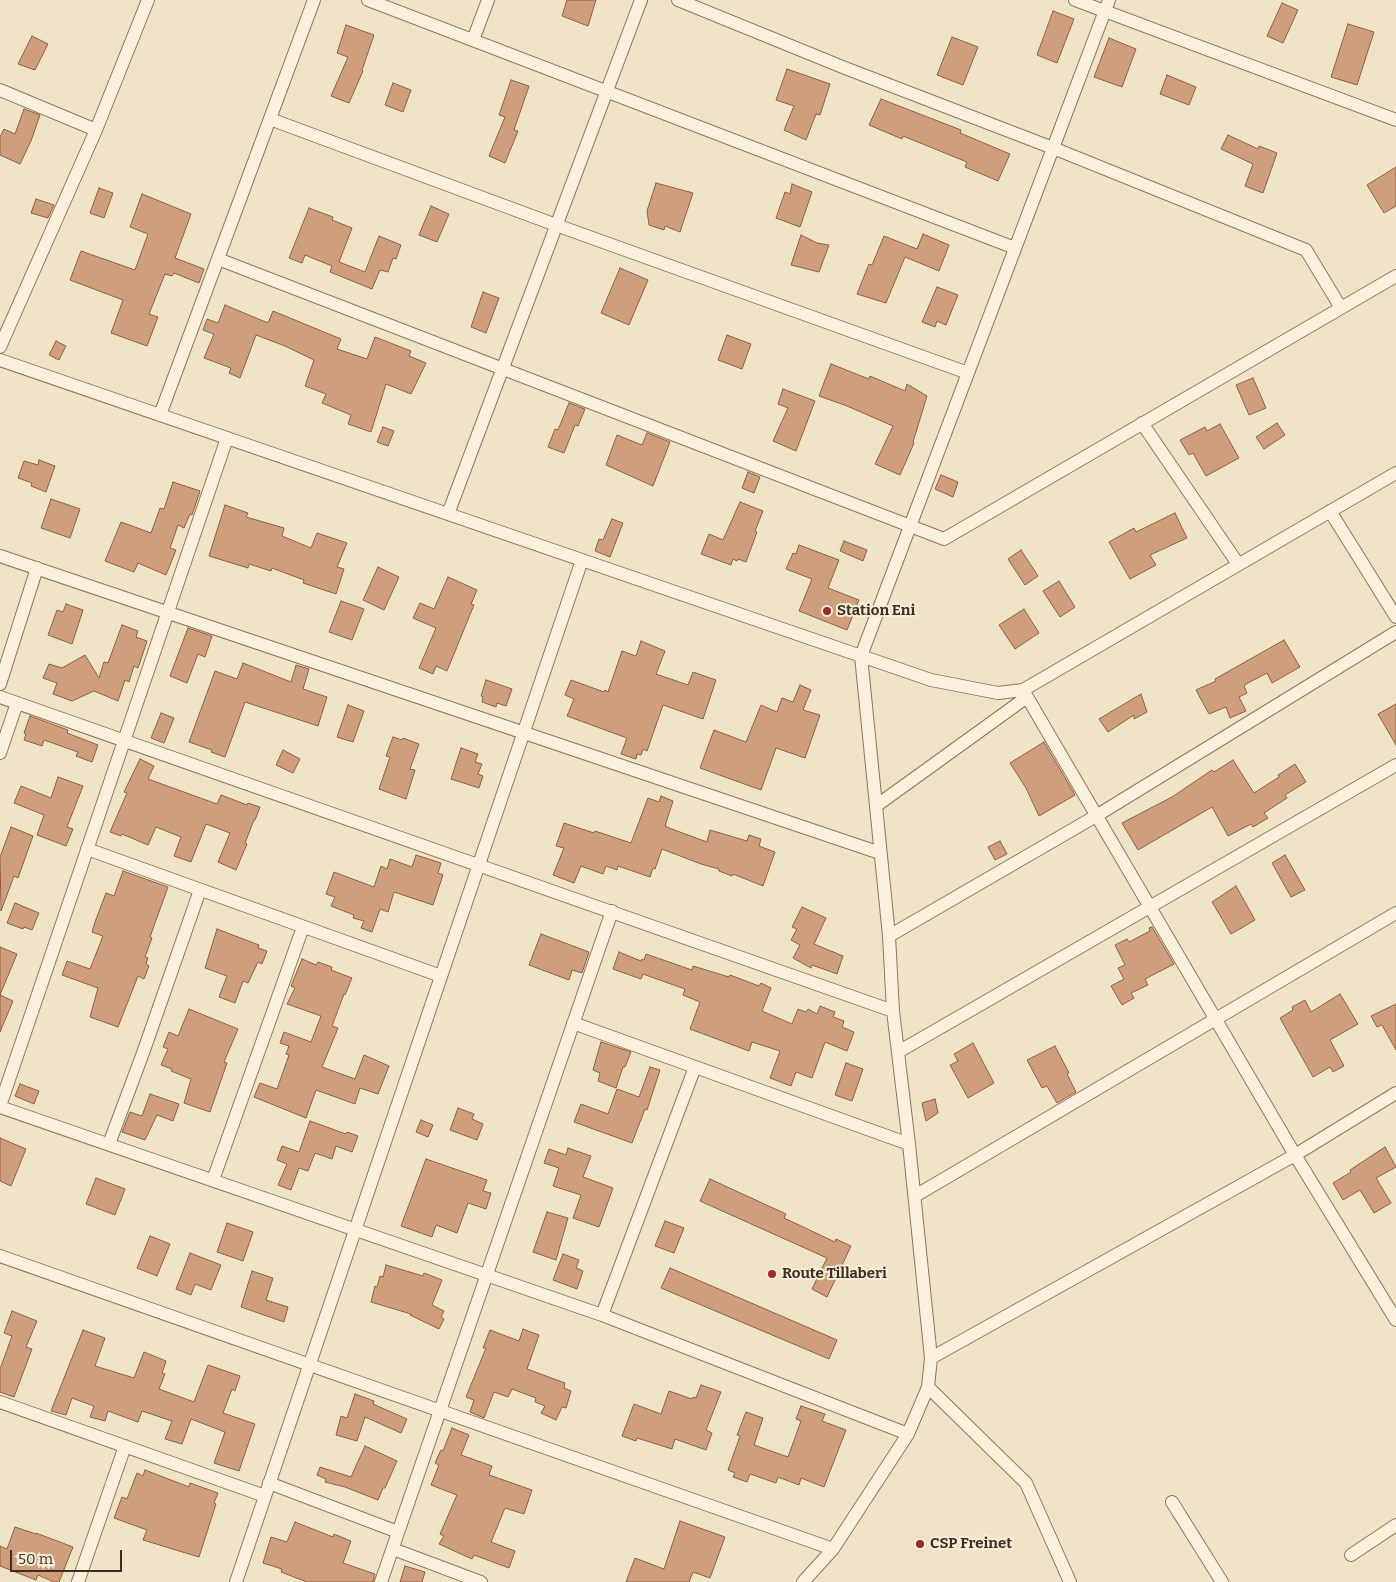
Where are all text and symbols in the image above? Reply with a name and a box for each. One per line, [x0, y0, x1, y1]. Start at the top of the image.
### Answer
place label: Station Eni [837, 602, 915, 620]
marker: Station Eni [821, 605, 833, 617]
place label: Route Tillaberi [782, 1265, 887, 1283]
marker: Route Tillaberi [766, 1268, 778, 1280]
place label: CSP Freinet [930, 1535, 1012, 1553]
marker: CSP Freinet [914, 1538, 926, 1550]
scale bar [12, 1540, 125, 1572]
text: 50 m [18, 1550, 53, 1568]

